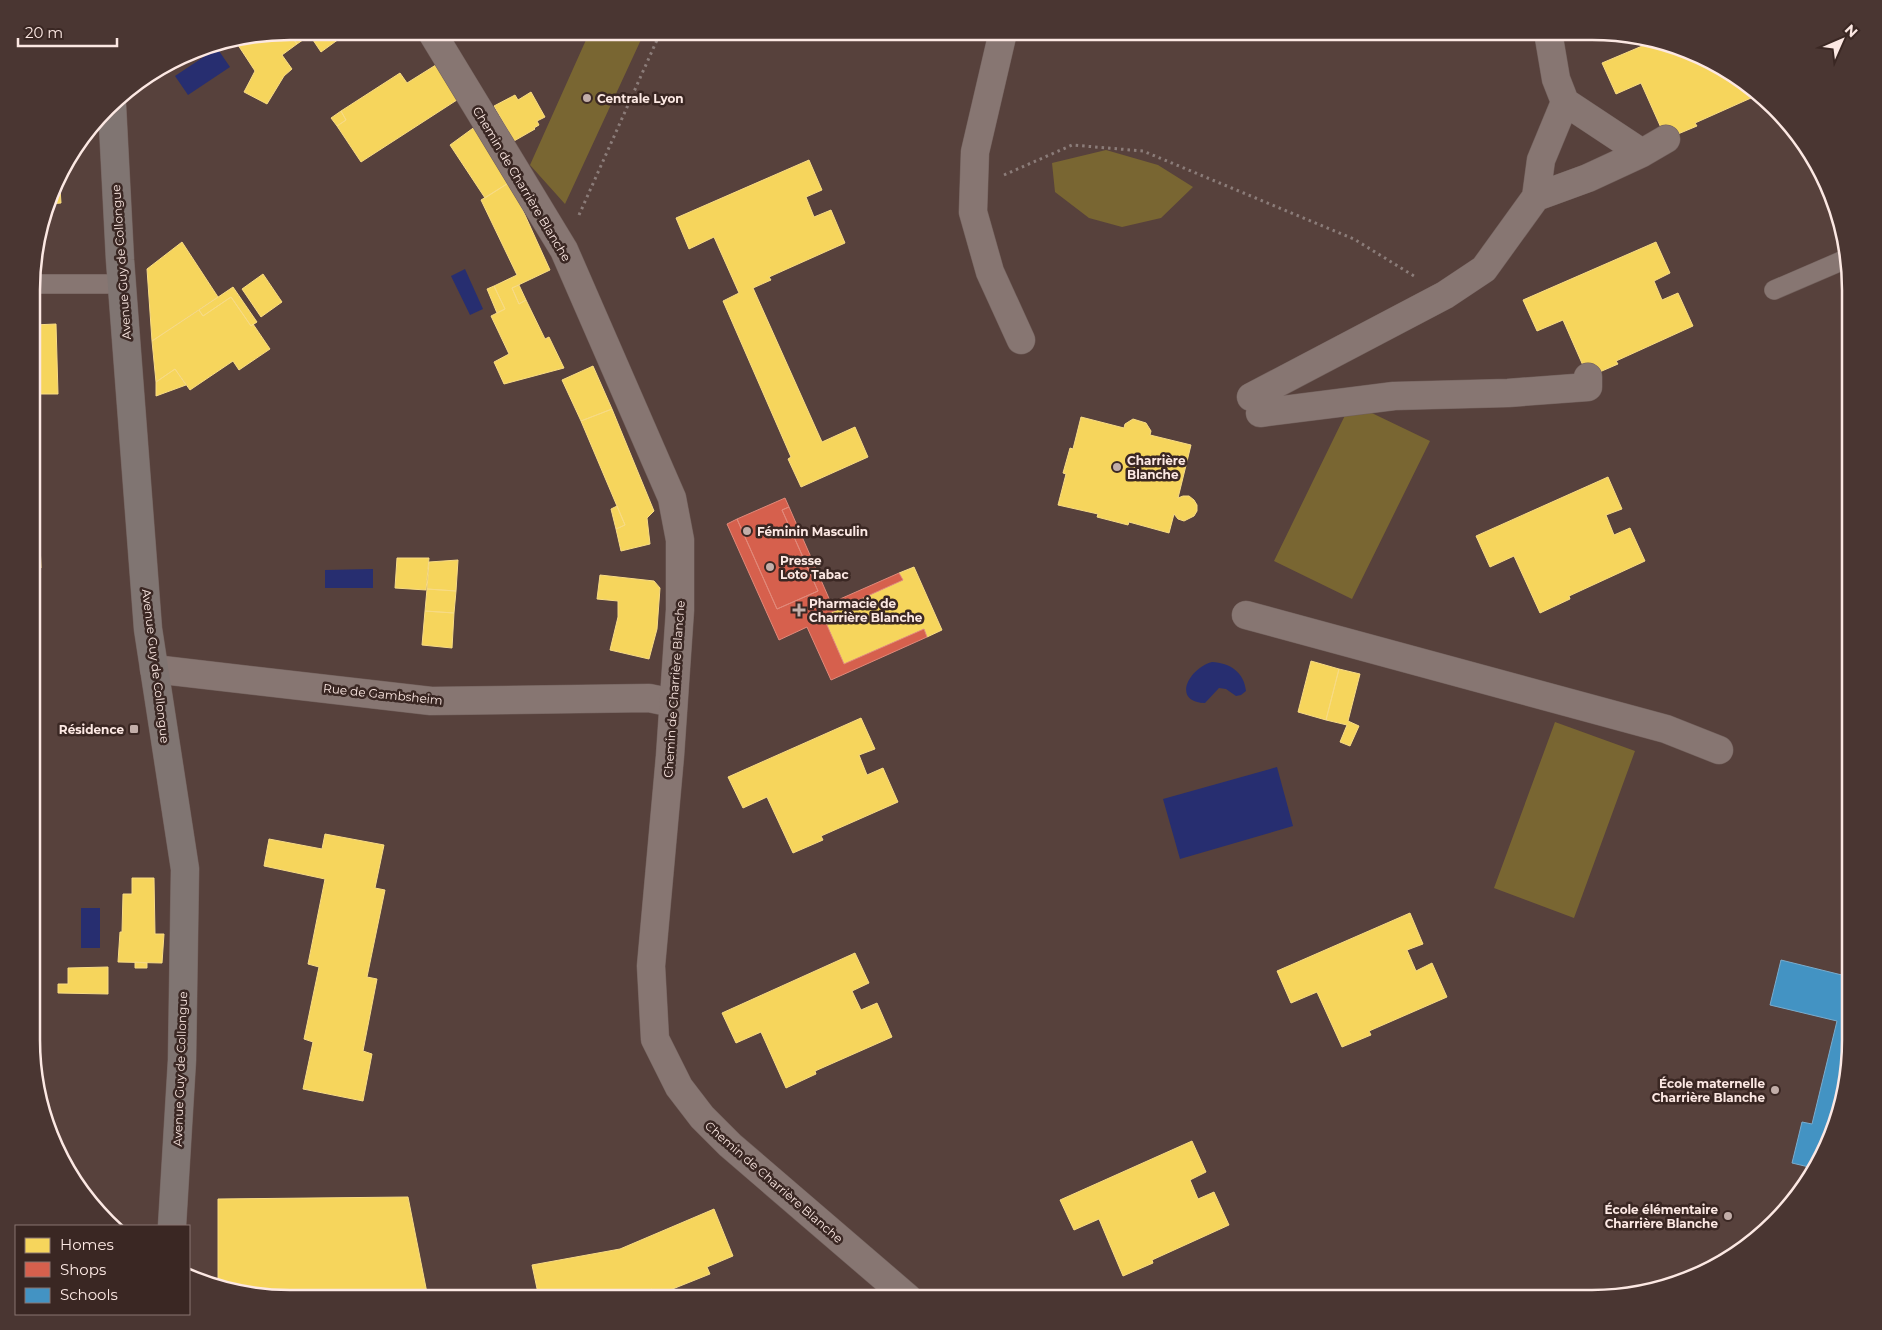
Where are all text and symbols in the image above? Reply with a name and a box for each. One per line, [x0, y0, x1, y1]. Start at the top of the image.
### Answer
scale bar [18, 15, 116, 47]
north arrow [1817, 15, 1867, 65]
text: N [1841, 20, 1862, 41]
text: 20 m [25, 23, 63, 42]
place label: Centrale Lyon [597, 91, 684, 106]
marker: Centrale Lyon [581, 92, 593, 104]
street label: Chemin de Charrière Blanche [470, 104, 574, 264]
street label: Avenue Guy de Collongue [108, 184, 134, 340]
place label: Charrière Blanche [1127, 453, 1186, 482]
marker: Charrière Blanche [1111, 461, 1123, 473]
place label: Féminin Masculin [757, 524, 868, 539]
marker: Féminin Masculin [741, 525, 753, 537]
place label: Presse Loto Tabac [780, 553, 849, 582]
marker: Presse Loto Tabac [764, 561, 776, 573]
street label: Avenue Guy de Collongue [139, 588, 173, 744]
place label: Pharmacie de Charrière Blanche [809, 596, 923, 625]
street label: Chemin de Charrière Blanche [660, 600, 688, 778]
marker: Pharmacie de Charrière Blanche [793, 604, 805, 616]
street label: Rue de Gambsheim [323, 680, 443, 708]
place label: Résidence [59, 722, 124, 737]
marker: Résidence [128, 723, 140, 735]
street label: Avenue Guy de Collongue [170, 991, 190, 1147]
place label: École maternelle Charrière Blanche [1652, 1076, 1765, 1105]
marker: École maternelle Charrière Blanche [1769, 1084, 1781, 1096]
street label: Chemin de Charrière Blanche [702, 1118, 846, 1246]
place label: École élémentaire Charrière Blanche [1605, 1202, 1718, 1231]
marker: École élémentaire Charrière Blanche [1722, 1210, 1734, 1222]
legend [15, 1225, 190, 1315]
text: Homes [60, 1235, 114, 1254]
text: Shops [60, 1260, 106, 1279]
text: Schools [60, 1285, 118, 1304]

